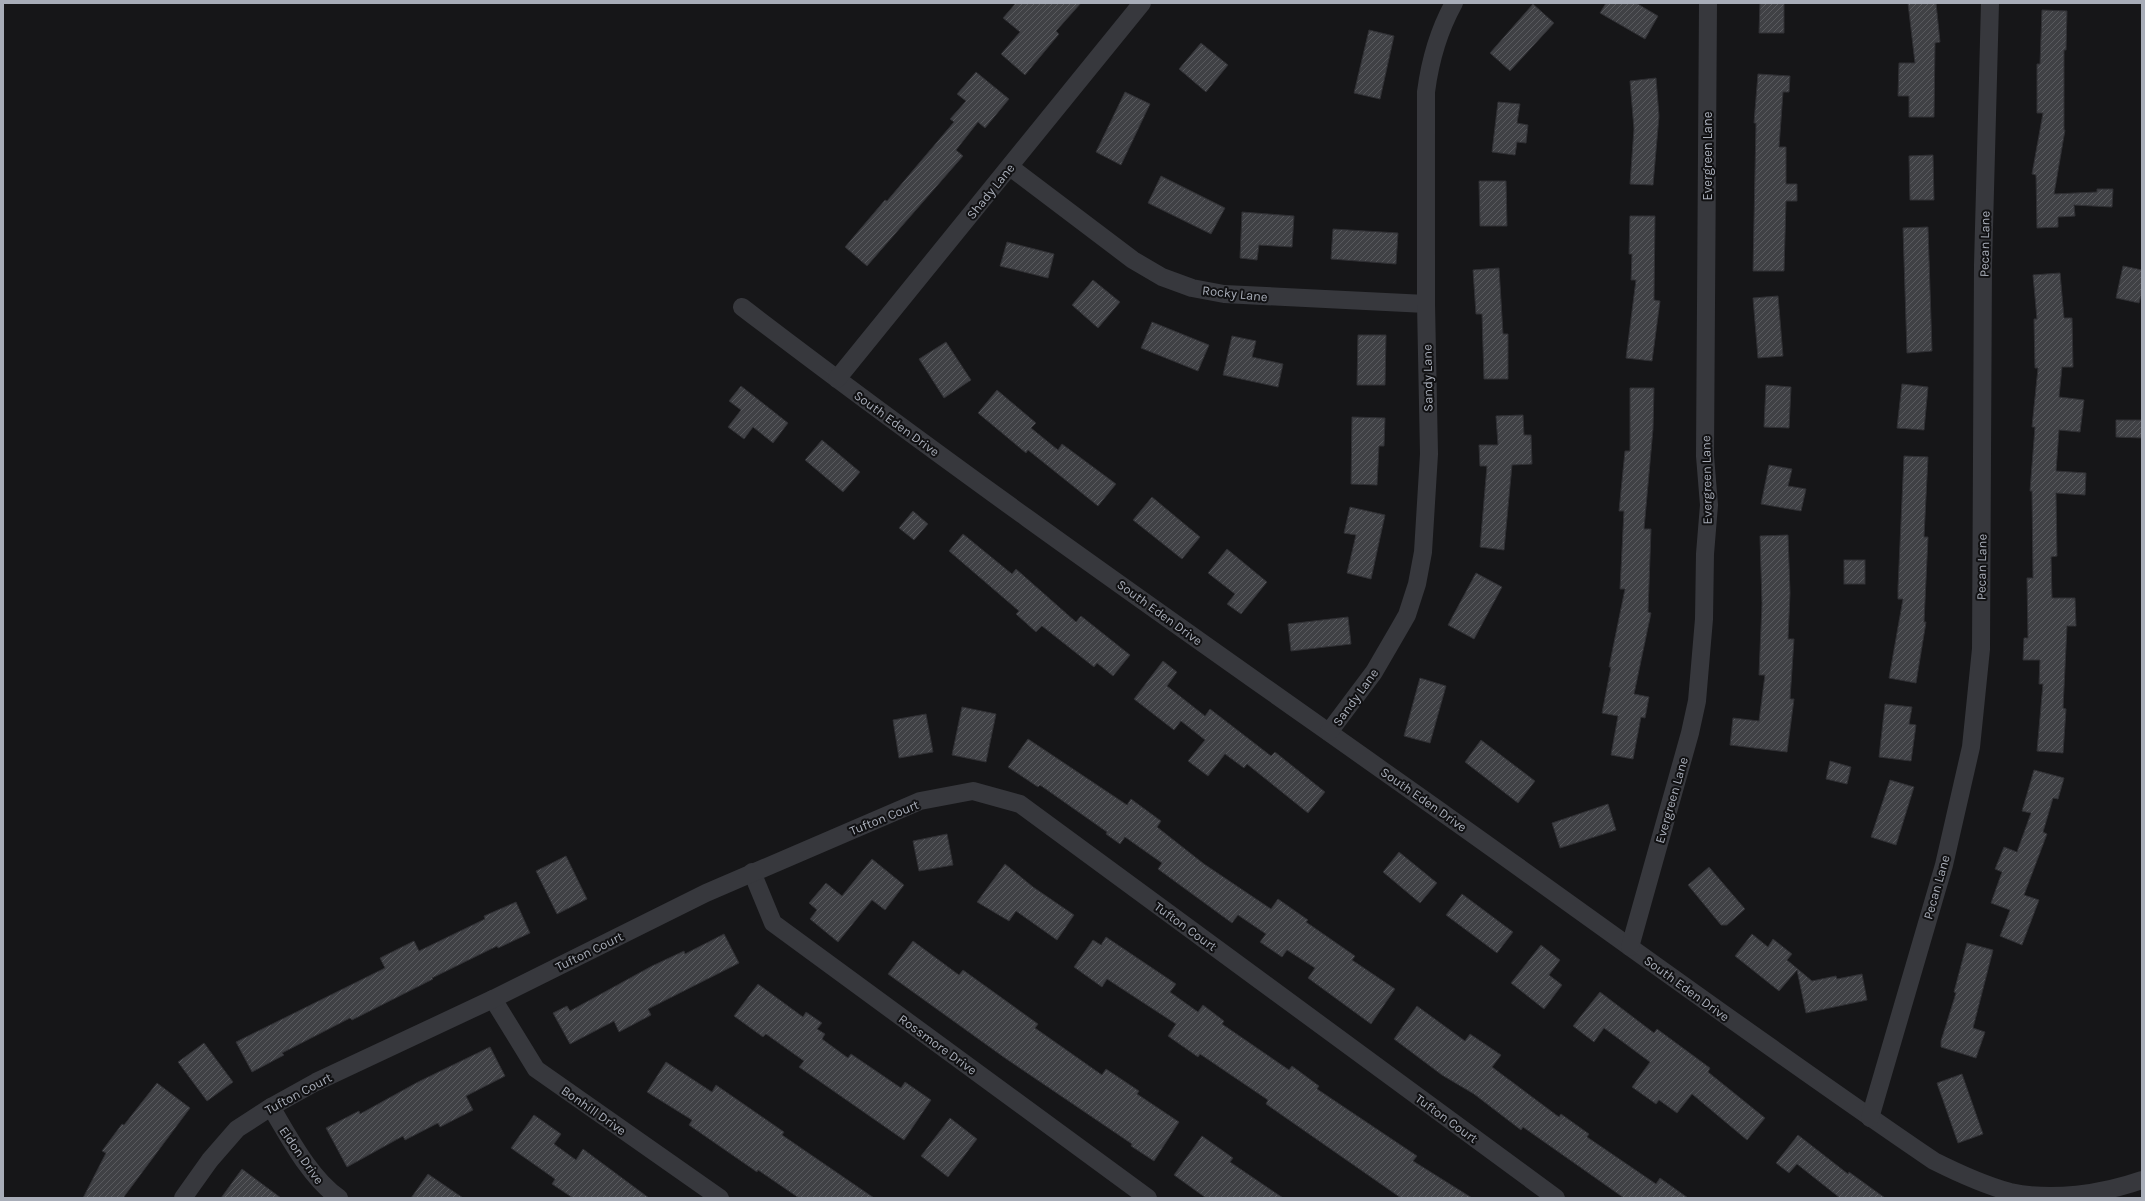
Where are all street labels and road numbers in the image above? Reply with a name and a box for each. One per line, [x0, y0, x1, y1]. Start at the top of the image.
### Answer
street label: Evergreen Lane [1700, 111, 1715, 201]
street label: Shady Lane [963, 160, 1018, 222]
street label: Pecan Lane [1976, 210, 1993, 277]
street label: Rocky Lane [1201, 283, 1269, 304]
street label: Sandy Lane [1419, 344, 1436, 412]
street label: South Eden Drive [851, 387, 942, 460]
street label: Evergreen Lane [1698, 435, 1715, 525]
street label: Pecan Lane [1973, 533, 1990, 600]
street label: South Eden Drive [1114, 576, 1205, 649]
street label: Sandy Lane [1330, 665, 1381, 729]
street label: Evergreen Lane [1652, 755, 1691, 845]
street label: South Eden Drive [1378, 764, 1470, 835]
street label: Tufton Court [847, 797, 921, 838]
street label: Pecan Lane [1920, 853, 1953, 921]
street label: Tufton Court [1152, 899, 1220, 954]
street label: Tufton Court [553, 929, 626, 974]
street label: South Eden Drive [1641, 952, 1732, 1025]
street label: Rossmore Drive [896, 1011, 980, 1078]
street label: Tufton Court [262, 1070, 334, 1117]
street label: Bonhill Drive [558, 1083, 629, 1138]
street label: Tufton Court [1413, 1091, 1481, 1146]
street label: Eldon Drive [276, 1124, 327, 1187]

